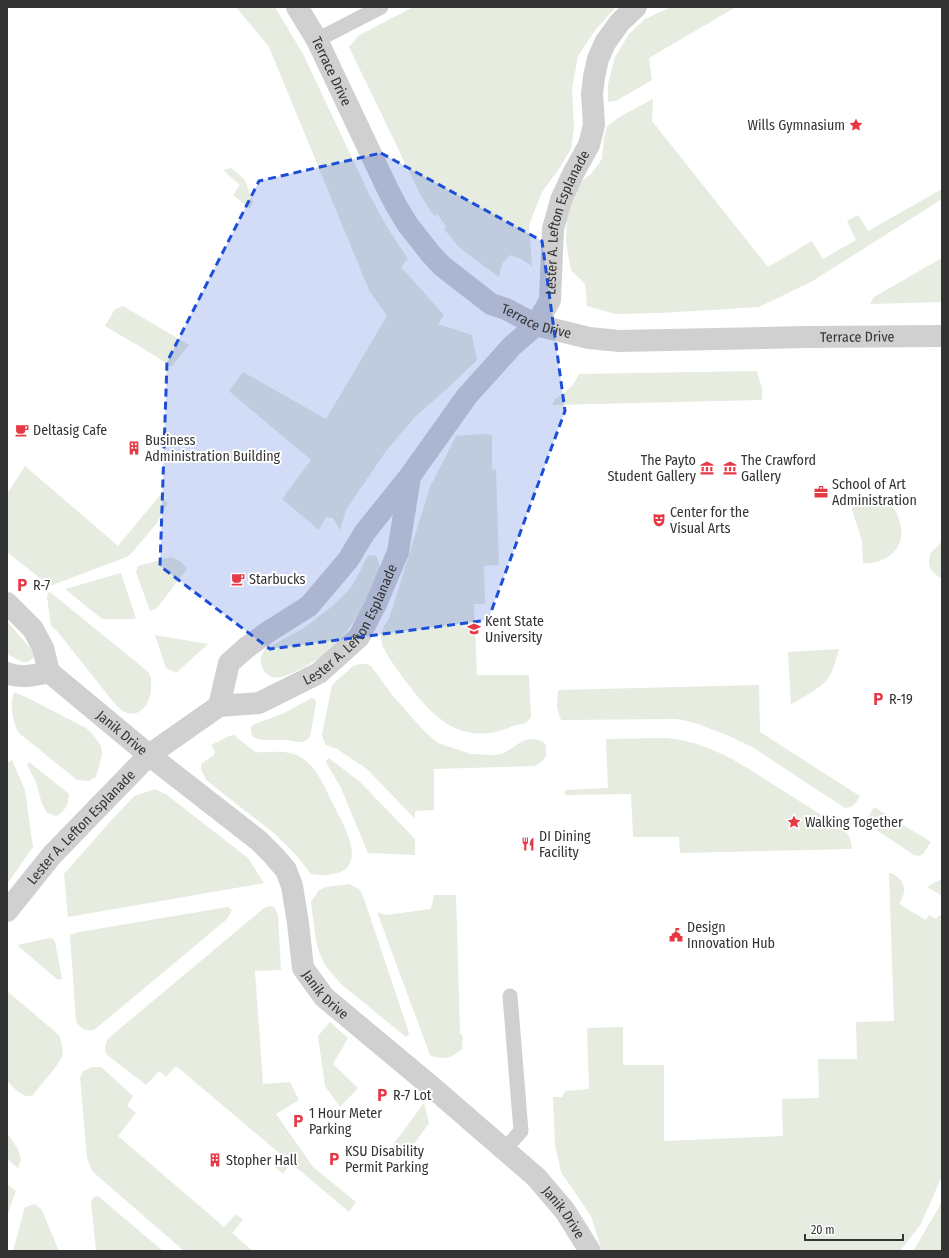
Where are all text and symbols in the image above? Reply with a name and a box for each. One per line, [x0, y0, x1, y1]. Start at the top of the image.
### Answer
street label: Terrace Drive [308, 34, 355, 109]
place label: Wills Gymnasium [748, 117, 845, 134]
place icon: Wills Gymnasium [848, 117, 864, 133]
street label: Lester A. Lefton Esplanade [542, 147, 593, 295]
street label: Terrace Drive [499, 300, 573, 342]
street label: Terrace Drive [820, 328, 895, 346]
cafe icon: Deltasig Cafe [14, 422, 30, 438]
place label: Deltasig Cafe [33, 422, 107, 439]
place label: Business Administration Building [145, 432, 281, 465]
building icon: Business Administration Building [126, 440, 142, 456]
place label: The Payto Student Gallery [607, 452, 697, 485]
place label: The Crawford Gallery [741, 452, 816, 485]
museum icon: The Payto Student Gallery [699, 460, 715, 476]
museum icon: The Crawford Gallery [722, 460, 738, 476]
place label: School of Art Administration [832, 476, 917, 509]
office icon: School of Art Administration [813, 484, 829, 500]
place label: Center for the Visual Arts [670, 504, 749, 537]
theatre icon: Center for the Visual Arts [651, 512, 667, 528]
street label: Lester A. Lefton Esplanade [300, 562, 401, 689]
cafe icon: Starbucks [230, 571, 246, 587]
place label: Starbucks [249, 571, 305, 588]
parking icon: R-7 [14, 577, 30, 593]
place label: R-7 [33, 577, 51, 594]
place label: Kent State University [485, 613, 544, 646]
school or university icon: Kent State University [466, 621, 482, 637]
parking icon: R-19 [870, 691, 886, 707]
place label: R-19 [889, 691, 913, 708]
street label: Janik Drive [93, 707, 151, 759]
street label: Lester A. Lefton Esplanade [24, 766, 139, 888]
place icon: Walking Together [786, 814, 802, 830]
place label: Walking Together [805, 814, 903, 831]
place label: DI Dining Facility [539, 828, 591, 861]
restaurant icon: DI Dining Facility [520, 836, 536, 852]
place label: Design Innovation Hub [687, 919, 775, 952]
public building icon: Design Innovation Hub [668, 927, 684, 943]
street label: Janik Drive [298, 967, 352, 1023]
parking icon: R-7 Lot [374, 1087, 390, 1103]
place label: R-7 Lot [393, 1087, 432, 1104]
place label: 1 Hour Meter Parking [309, 1105, 382, 1138]
parking icon: 1 Hour Meter Parking [290, 1113, 306, 1129]
place label: KSU Disability Permit Parking [345, 1143, 429, 1176]
parking icon: KSU Disability Permit Parking [326, 1151, 342, 1167]
building icon: Stopher Hall [207, 1152, 223, 1168]
place label: Stopher Hall [226, 1152, 297, 1169]
street label: Janik Drive [539, 1183, 588, 1242]
scale bar [805, 1216, 903, 1242]
text: 20 m [811, 1223, 835, 1237]

